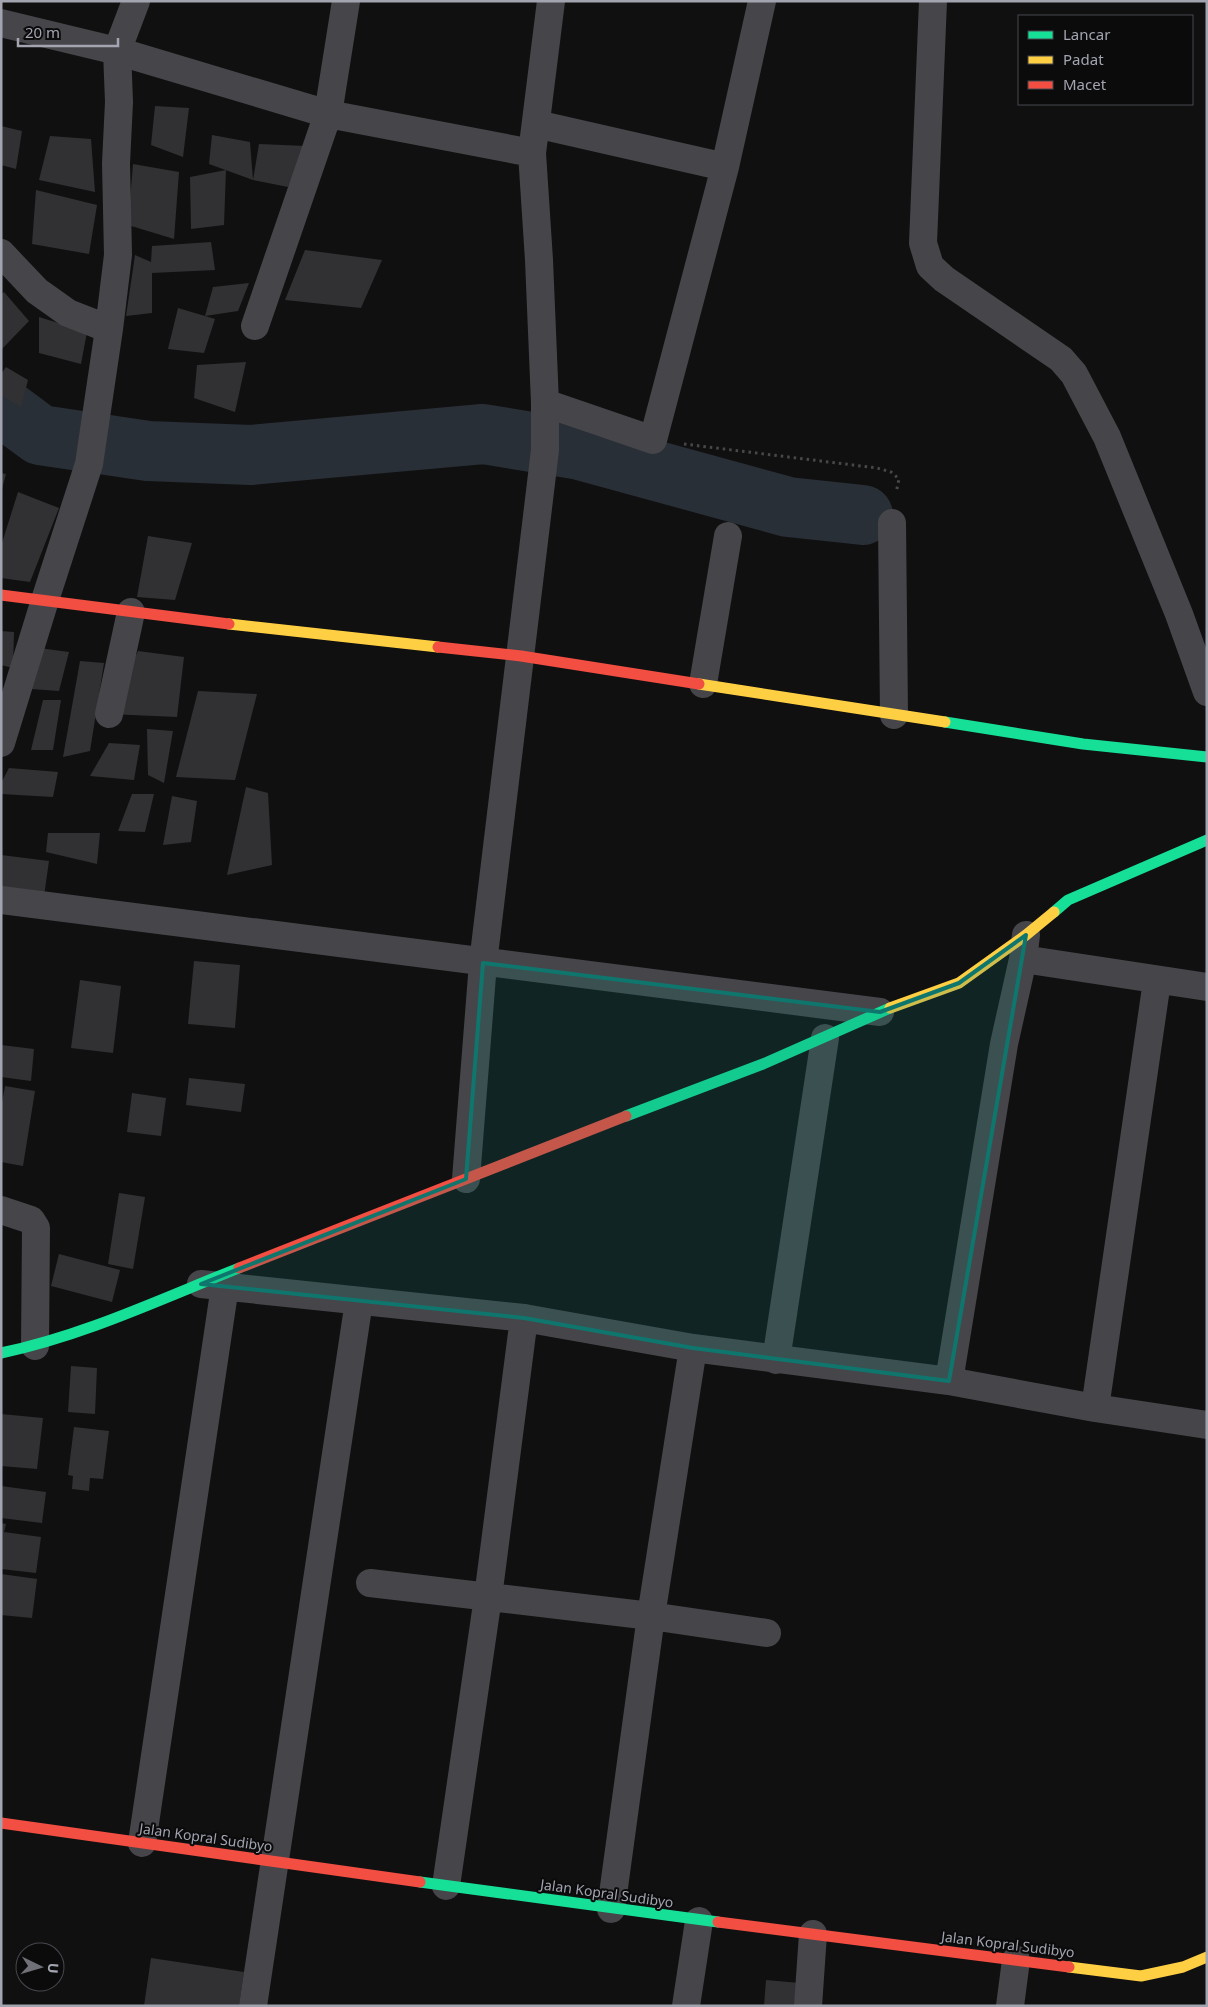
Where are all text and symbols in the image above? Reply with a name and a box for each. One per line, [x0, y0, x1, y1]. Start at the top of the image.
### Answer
scale bar [18, 15, 118, 47]
legend [1018, 15, 1193, 105]
text: 20 m [25, 22, 60, 42]
text: Lancar [1063, 24, 1110, 44]
text: Padat [1063, 49, 1104, 69]
text: Macet [1063, 74, 1107, 94]
street label: Jalan Kopral Sudibyo [136, 1818, 274, 1856]
street label: Jalan Kopral Sudibyo [537, 1874, 675, 1912]
street label: Jalan Kopral Sudibyo [938, 1926, 1076, 1962]
north arrow [15, 1942, 65, 1992]
text: U [44, 1962, 63, 1974]

